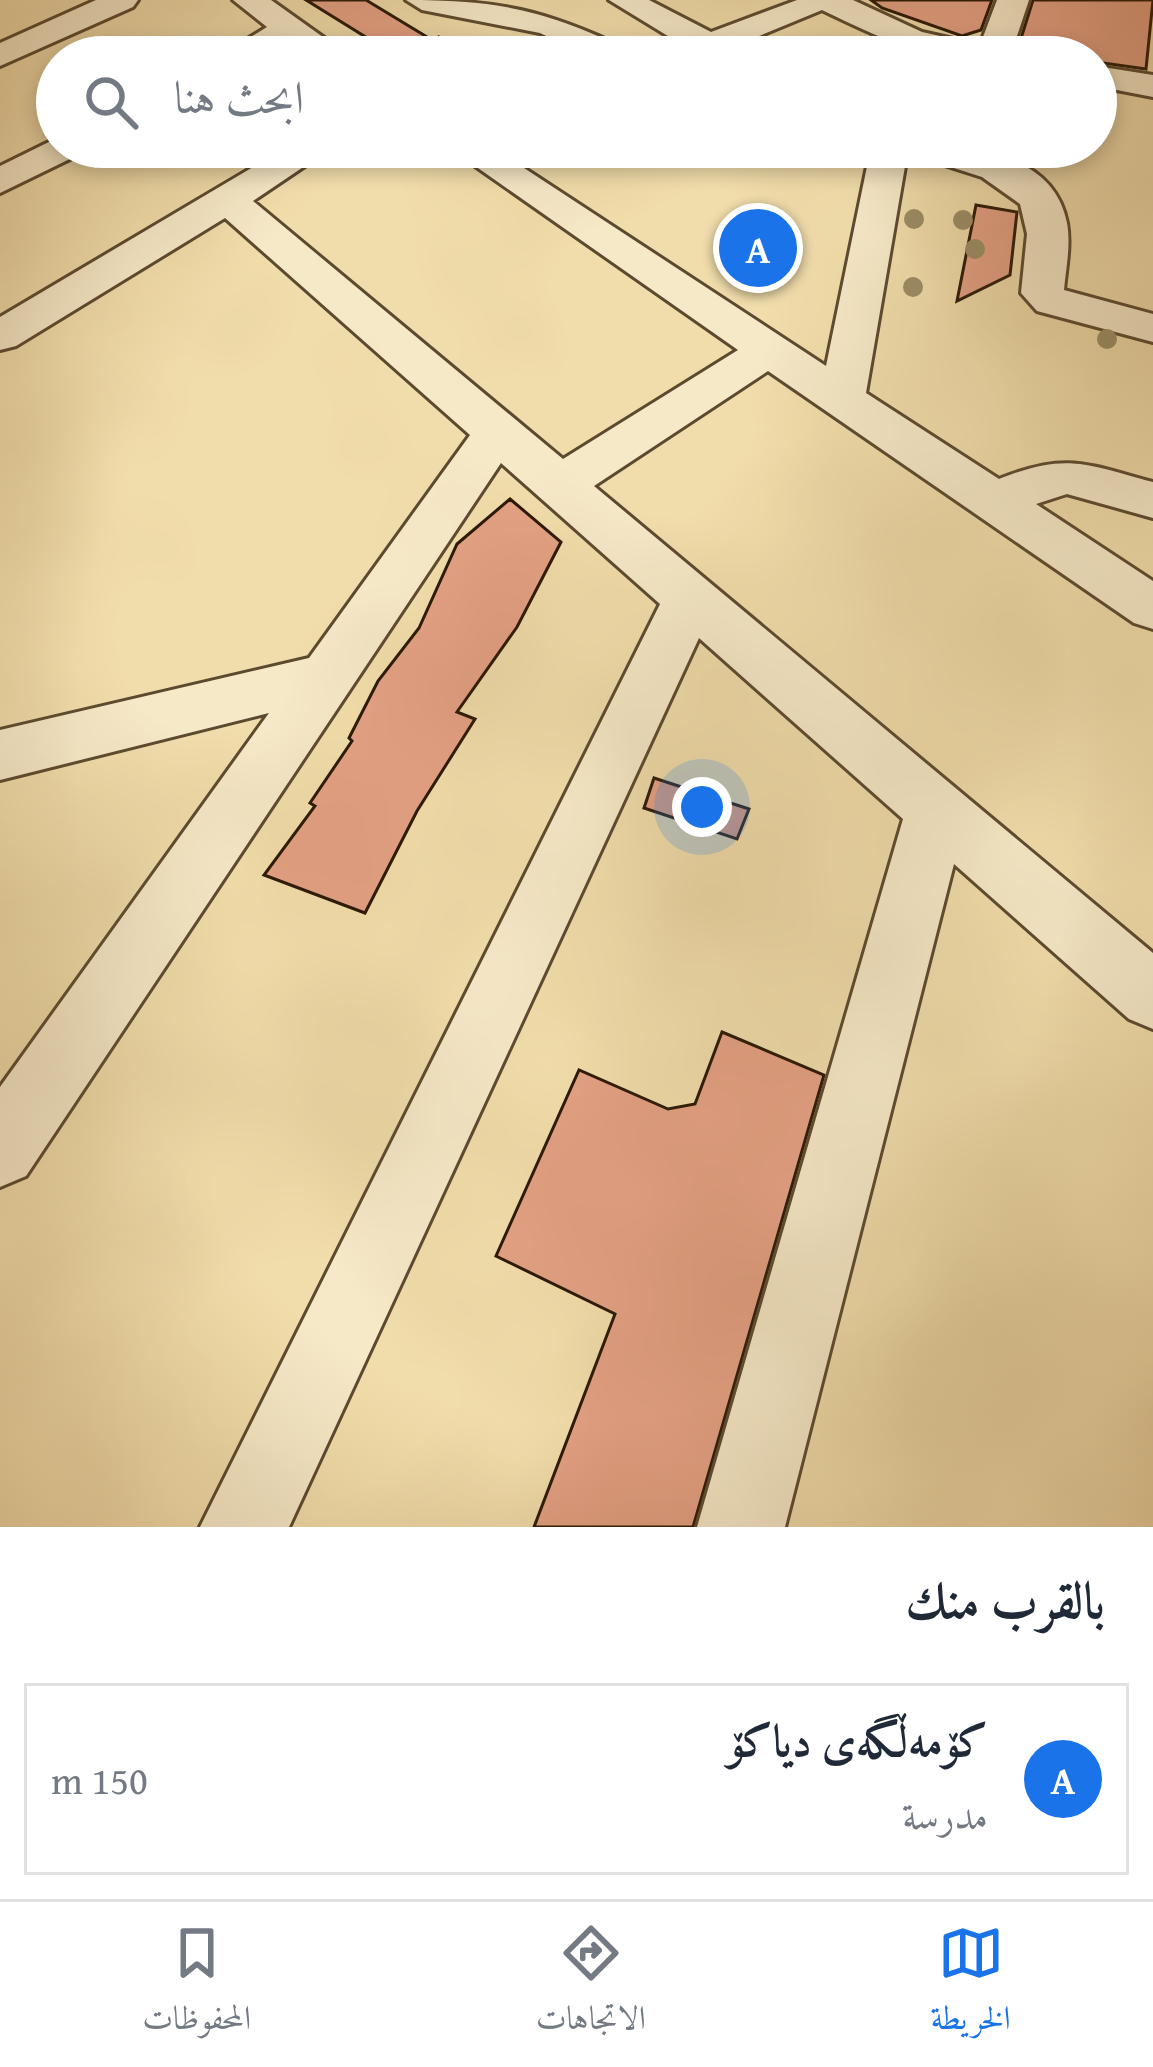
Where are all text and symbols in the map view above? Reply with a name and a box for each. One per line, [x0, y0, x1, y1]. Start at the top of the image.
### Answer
search box [36, 36, 1117, 168]
text: ابحث هنا [174, 64, 304, 129]
icon: search [78, 69, 144, 135]
pin: A [719, 203, 797, 293]
your location [672, 777, 732, 837]
text: بالقرب منك [905, 1562, 1105, 1637]
text: کۆمەڵگەی دیاکۆ [728, 1707, 988, 1772]
text: 150 m [51, 1751, 148, 1808]
text: A [1051, 1751, 1075, 1808]
text: مدرسة [902, 1786, 988, 1843]
tab: المحفوظات [142, 1920, 251, 2050]
tab: الاتجاهات [536, 1920, 646, 2050]
tab: الخريطة [930, 1920, 1011, 2050]

